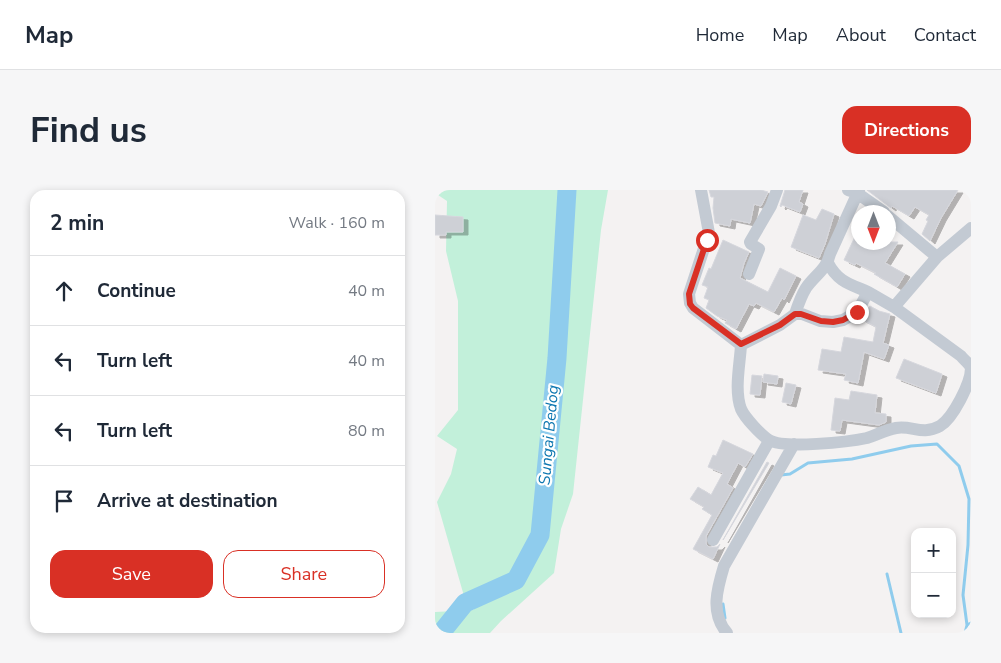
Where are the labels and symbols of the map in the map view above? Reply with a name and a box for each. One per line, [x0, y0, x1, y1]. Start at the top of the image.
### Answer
north arrow [851, 205, 896, 250]
route start [696, 229, 719, 252]
route end [846, 301, 869, 324]
water label: Sungai Bedog [534, 384, 564, 486]

